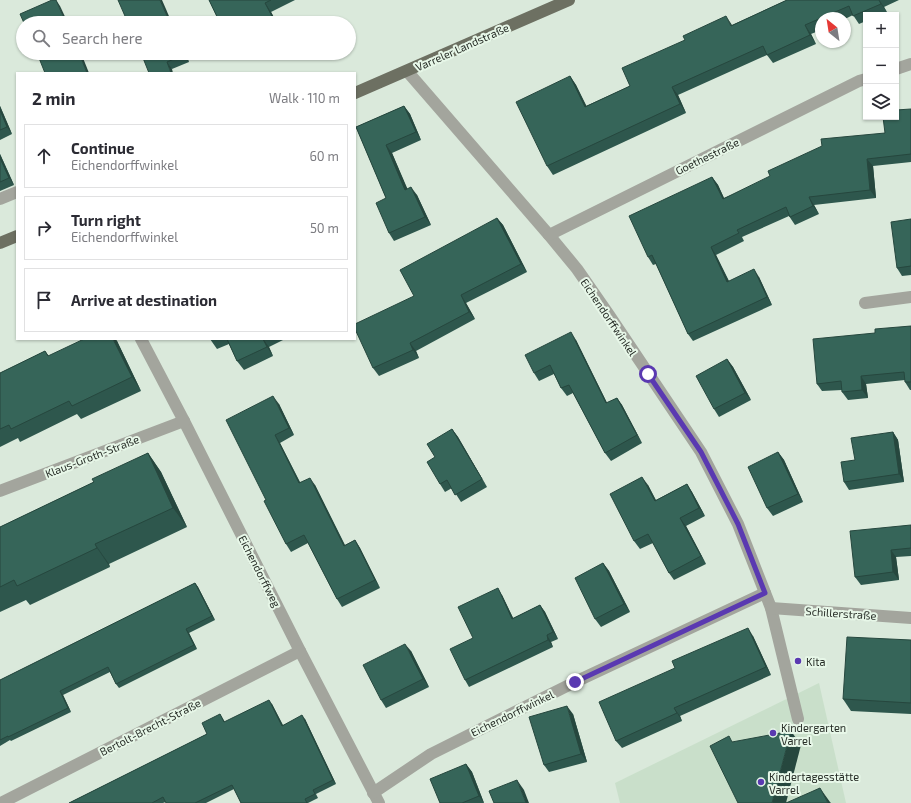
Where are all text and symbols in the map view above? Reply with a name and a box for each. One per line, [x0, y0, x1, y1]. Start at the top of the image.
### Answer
north arrow [815, 12, 851, 48]
map controls [863, 12, 899, 120]
button: + [863, 12, 899, 48]
search box [16, 16, 356, 60]
street label: Varreler Landstraße [413, 21, 511, 73]
icon: search [30, 27, 52, 49]
text: Search here [62, 29, 143, 47]
button: − [863, 48, 899, 84]
button: layers [863, 84, 899, 120]
text: 2 min [32, 88, 75, 108]
text: Walk · 110 m [269, 90, 340, 106]
street label: Goethestraße [673, 135, 741, 177]
text: Continue [71, 139, 134, 157]
icon: ahead [33, 145, 55, 167]
text: 60 m [309, 148, 339, 164]
text: Eichendorffwinkel [71, 157, 178, 173]
text: Turn right [71, 211, 141, 229]
icon: right [33, 217, 55, 239]
text: 50 m [310, 220, 339, 236]
text: Eichendorffwinkel [71, 229, 178, 245]
street label: Eichendorffwinkel [578, 276, 640, 359]
icon: arrive [33, 289, 55, 311]
text: Arrive at destination [71, 291, 217, 309]
route start [639, 365, 657, 383]
street label: Klaus-Groth-Straße [43, 432, 141, 480]
street label: Eichendorffweg [236, 533, 284, 609]
street label: Schillerstraße [805, 604, 877, 622]
place label: Kita [806, 655, 825, 668]
marker: Kita [793, 656, 803, 666]
route end [566, 673, 584, 691]
street label: Eichendorffwinkel [468, 687, 556, 739]
street label: Bertolt-Brecht-Straße [97, 696, 203, 758]
place label: Kindergarten Varrel [781, 721, 846, 747]
marker: Kindergarten Varrel [768, 728, 778, 738]
place label: Kindertagesstätte Varrel [769, 770, 859, 796]
marker: Kindertagesstätte Varrel [756, 777, 766, 787]

